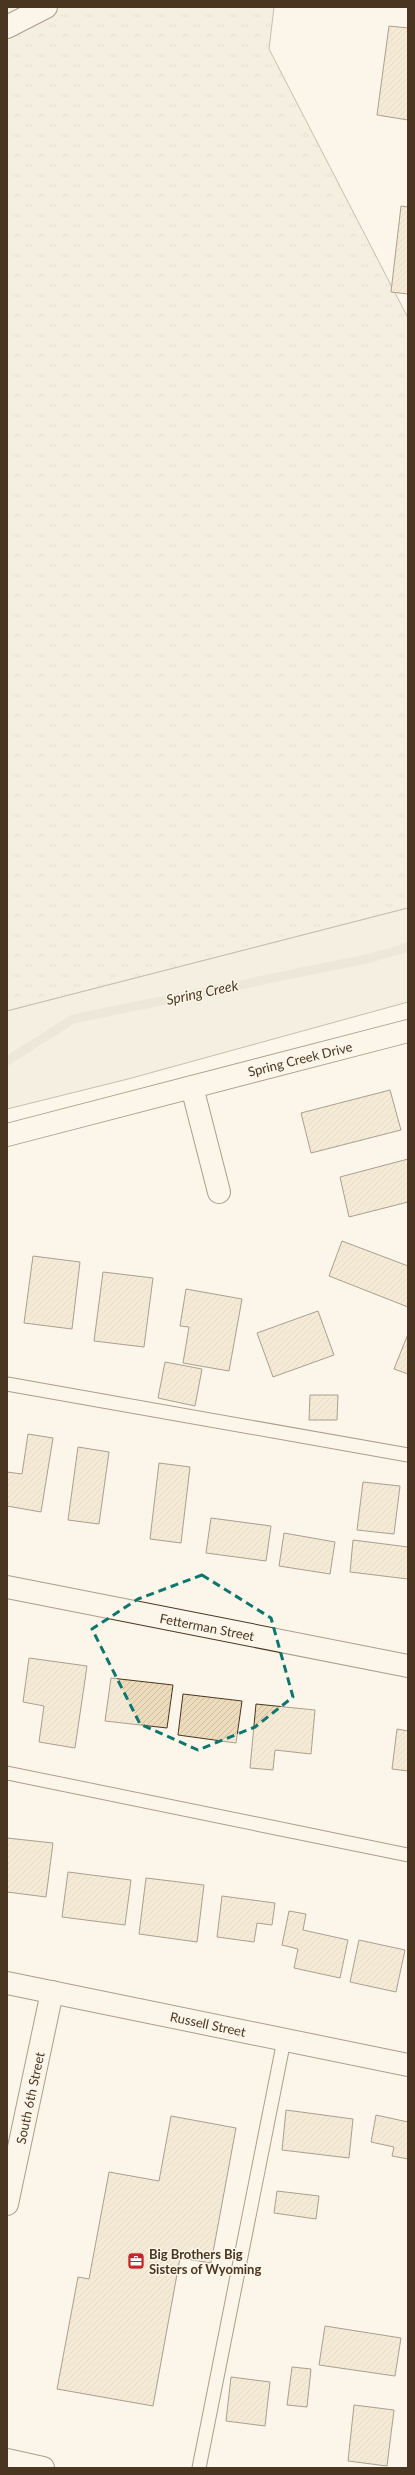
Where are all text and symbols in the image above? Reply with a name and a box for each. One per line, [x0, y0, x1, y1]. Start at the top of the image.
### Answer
water label: Spring Creek [165, 976, 240, 1008]
street label: Spring Creek Drive [246, 1038, 354, 1080]
street label: Fetterman Street [158, 1610, 256, 1644]
street label: Russell Street [169, 2008, 248, 2040]
street label: South 6th Street [12, 2050, 48, 2146]
place label: Big Brothers Big Sisters of Wyoming [149, 2246, 261, 2277]
office icon: Big Brothers Big Sisters of Wyoming [126, 2251, 146, 2271]

